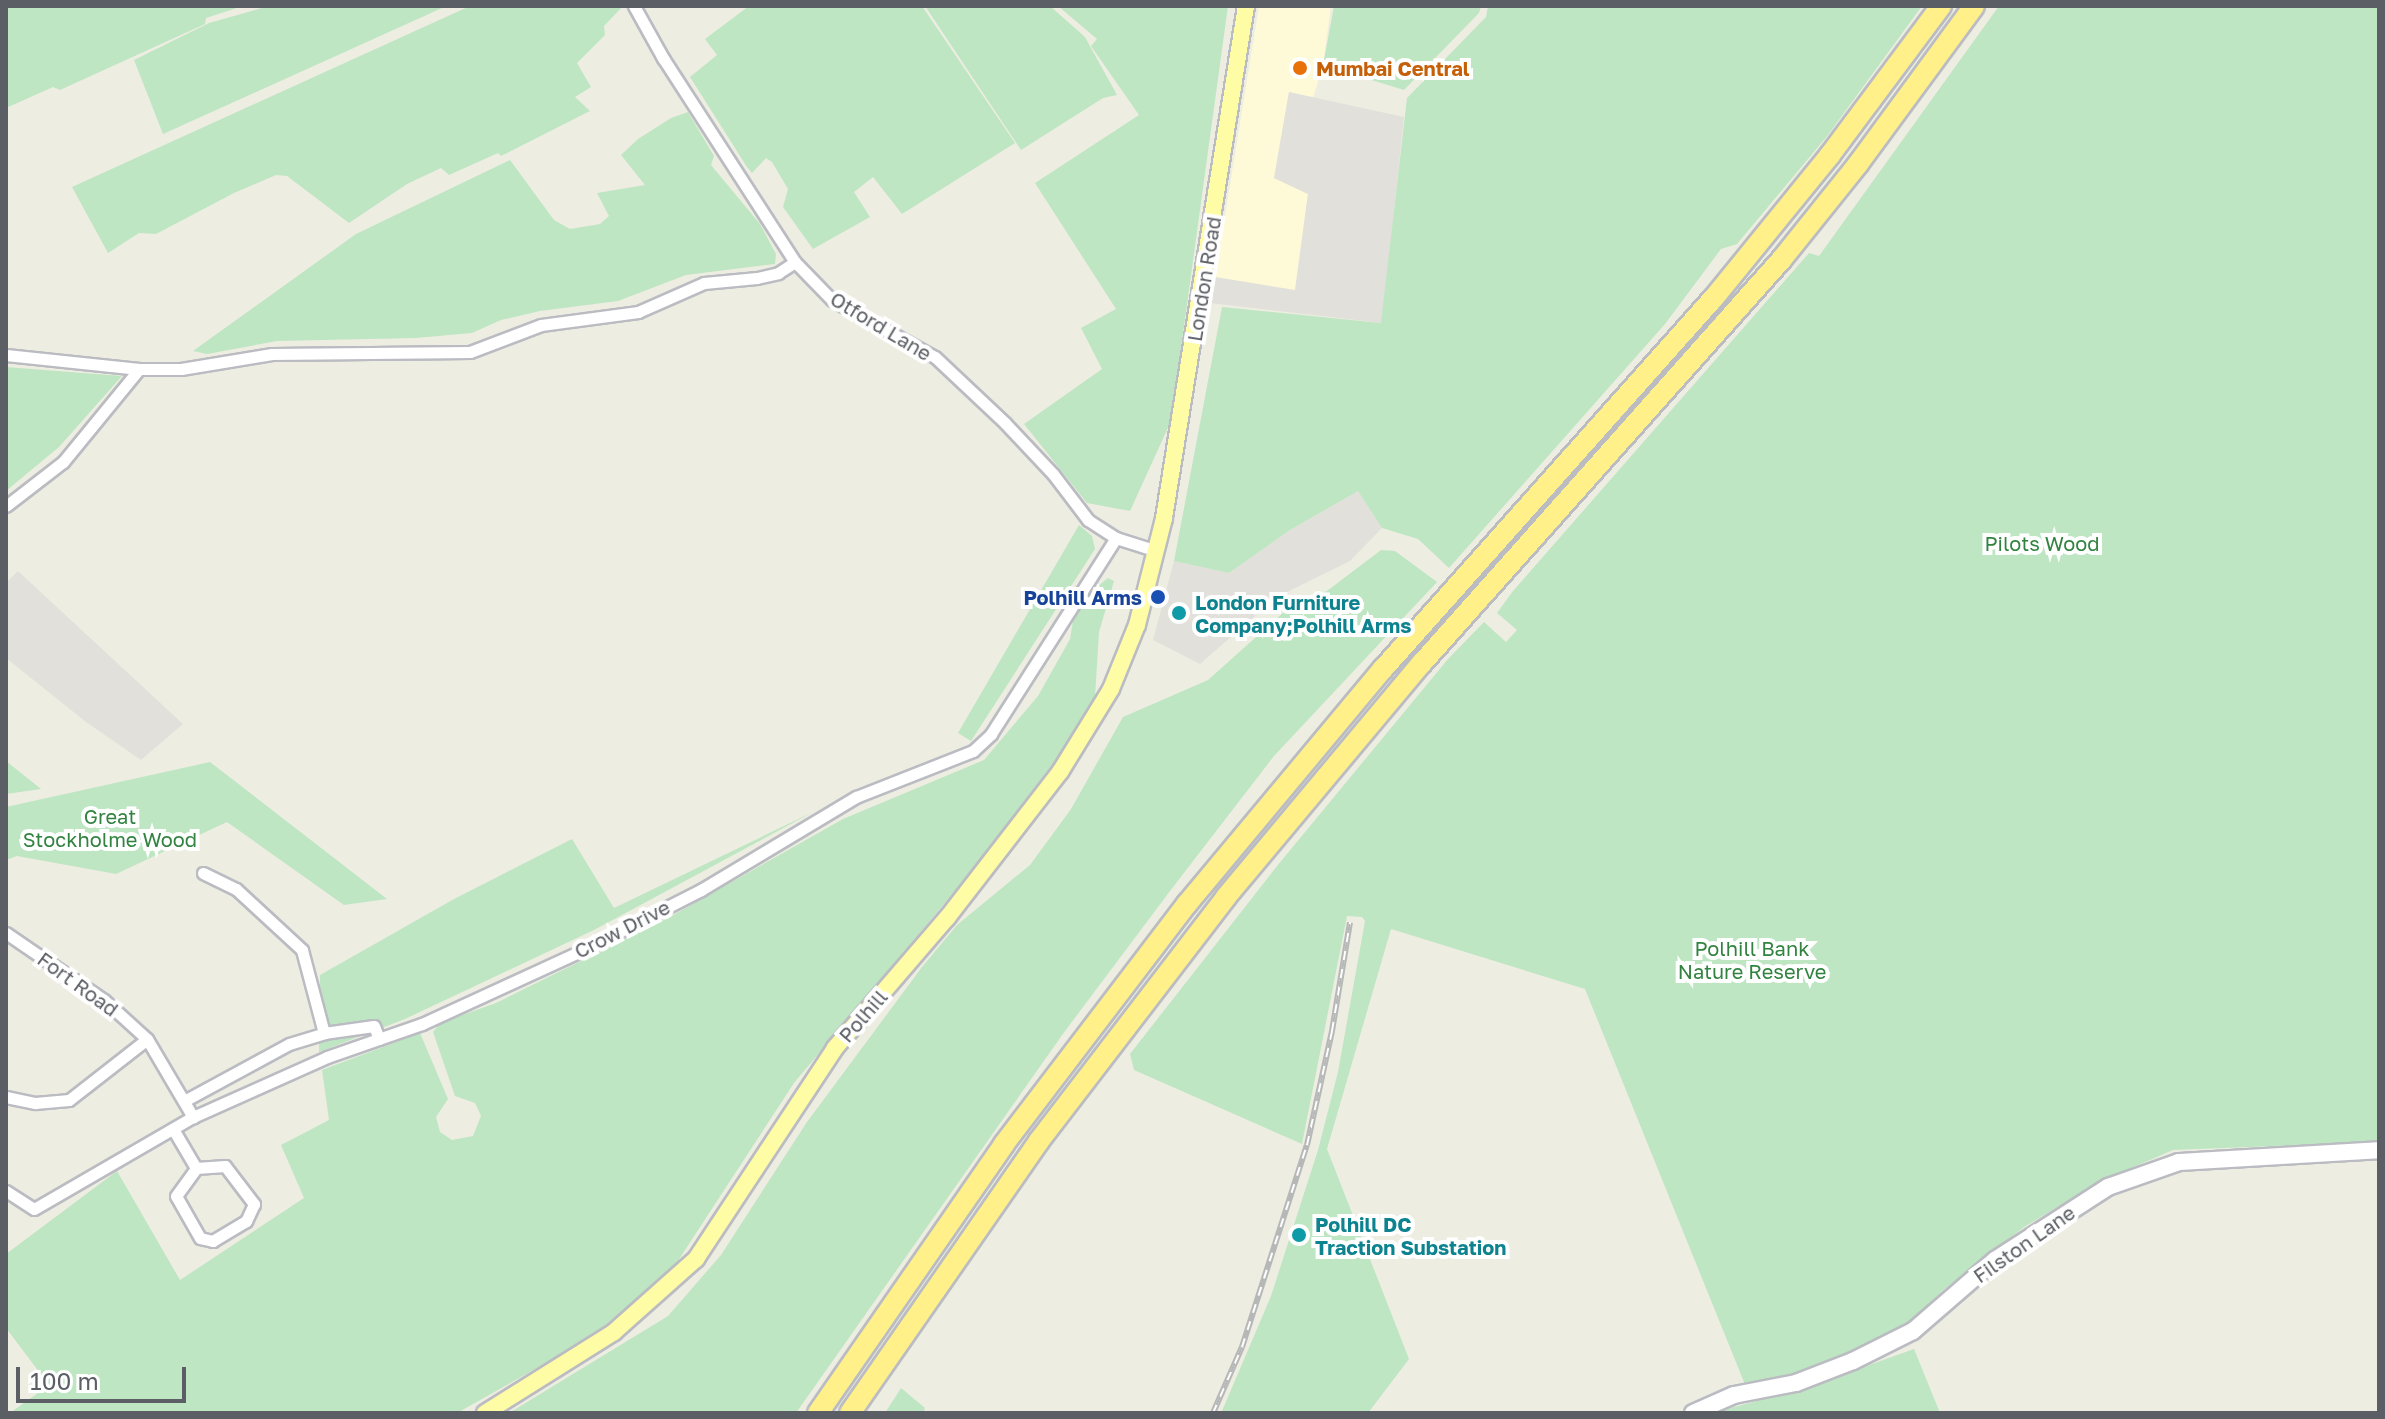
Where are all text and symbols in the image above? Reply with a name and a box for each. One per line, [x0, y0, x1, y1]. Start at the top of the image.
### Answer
place label: Mumbai Central [1316, 56, 1469, 80]
marker: Mumbai Central [1291, 59, 1309, 77]
street label: London Road [1182, 215, 1226, 343]
street label: Otford Lane [826, 286, 936, 366]
park label: Pilots Wood [1985, 531, 2099, 555]
place label: Polhill Arms [1023, 585, 1142, 609]
marker: Polhill Arms [1149, 588, 1167, 606]
place label: London Furniture Company;Polhill Arms [1195, 590, 1411, 637]
marker: London Furniture Company;Polhill Arms [1170, 604, 1188, 622]
park label: Great Stockholme Wood [23, 805, 197, 852]
street label: Crow Drive [570, 895, 674, 963]
park label: Polhill Bank Nature Reserve [1678, 936, 1826, 983]
street label: Fort Road [33, 947, 123, 1021]
street label: Polhill [834, 985, 892, 1047]
street label: Filston Lane [1969, 1200, 2079, 1288]
place label: Polhill DC Traction Substation [1315, 1212, 1506, 1259]
marker: Polhill DC Traction Substation [1290, 1226, 1308, 1244]
scale bar [20, 1351, 190, 1401]
text: 100 m [30, 1366, 99, 1395]

